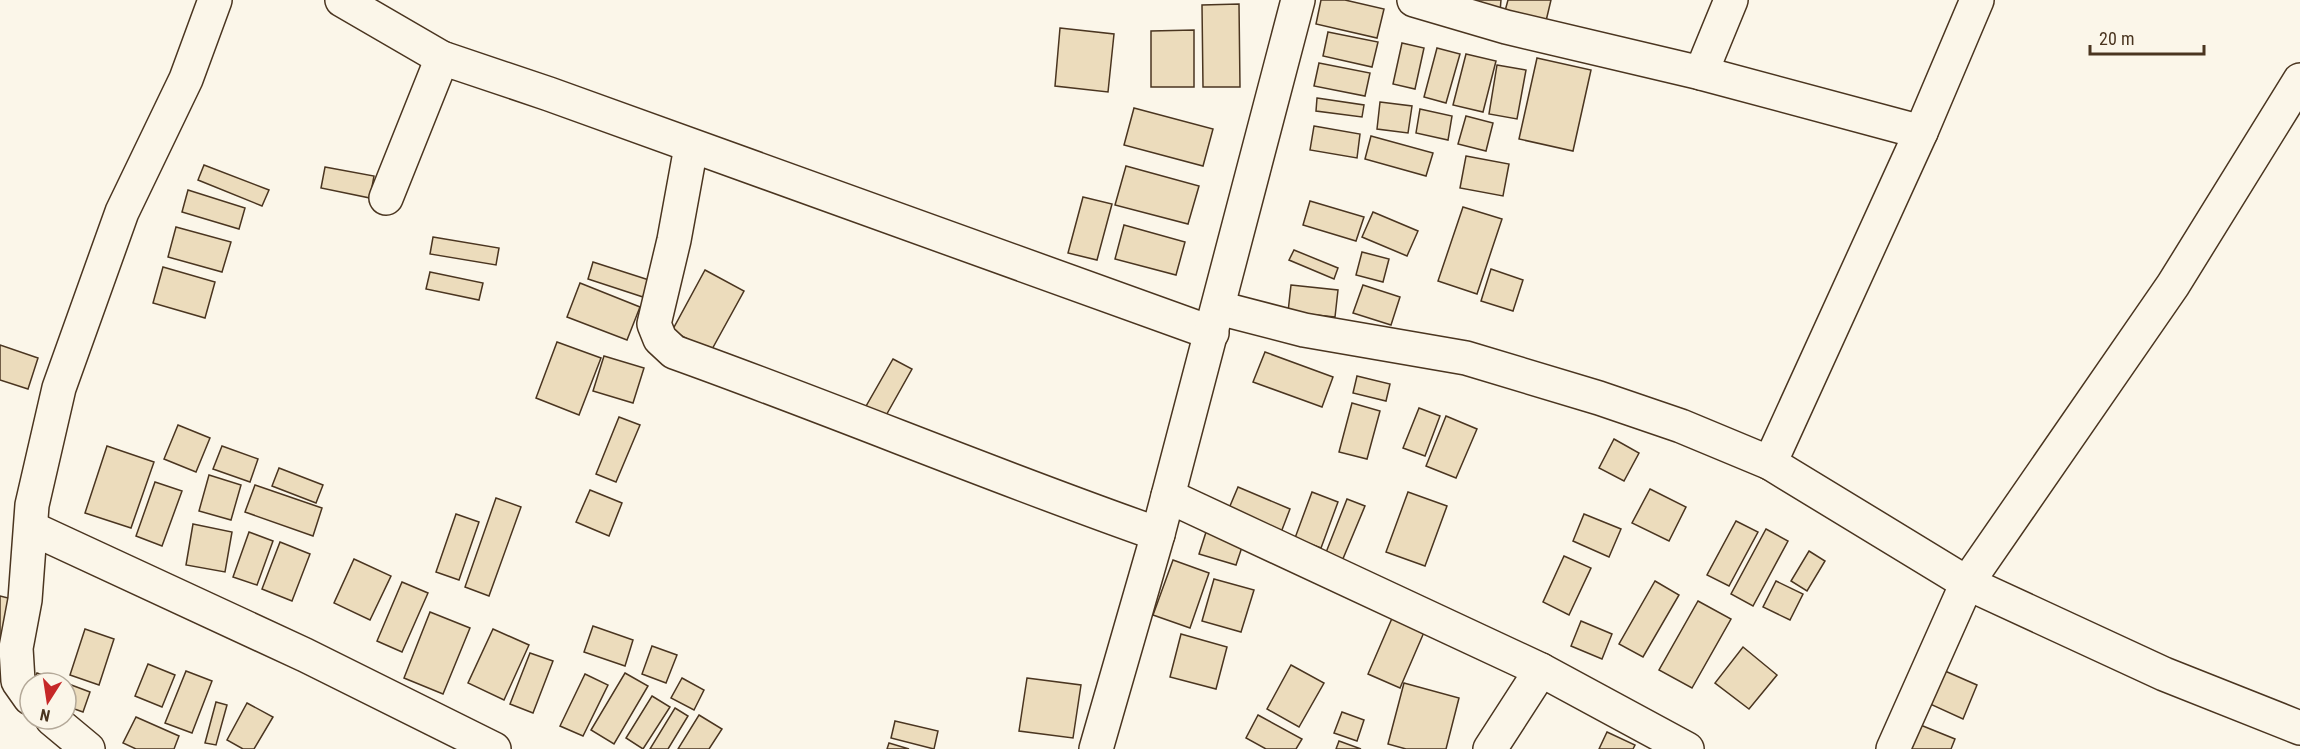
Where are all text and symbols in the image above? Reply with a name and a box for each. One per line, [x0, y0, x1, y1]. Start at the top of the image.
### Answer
scale bar [2090, 18, 2204, 56]
text: 20 m [2099, 28, 2134, 49]
north arrow [18, 671, 78, 731]
text: N [38, 705, 52, 725]

